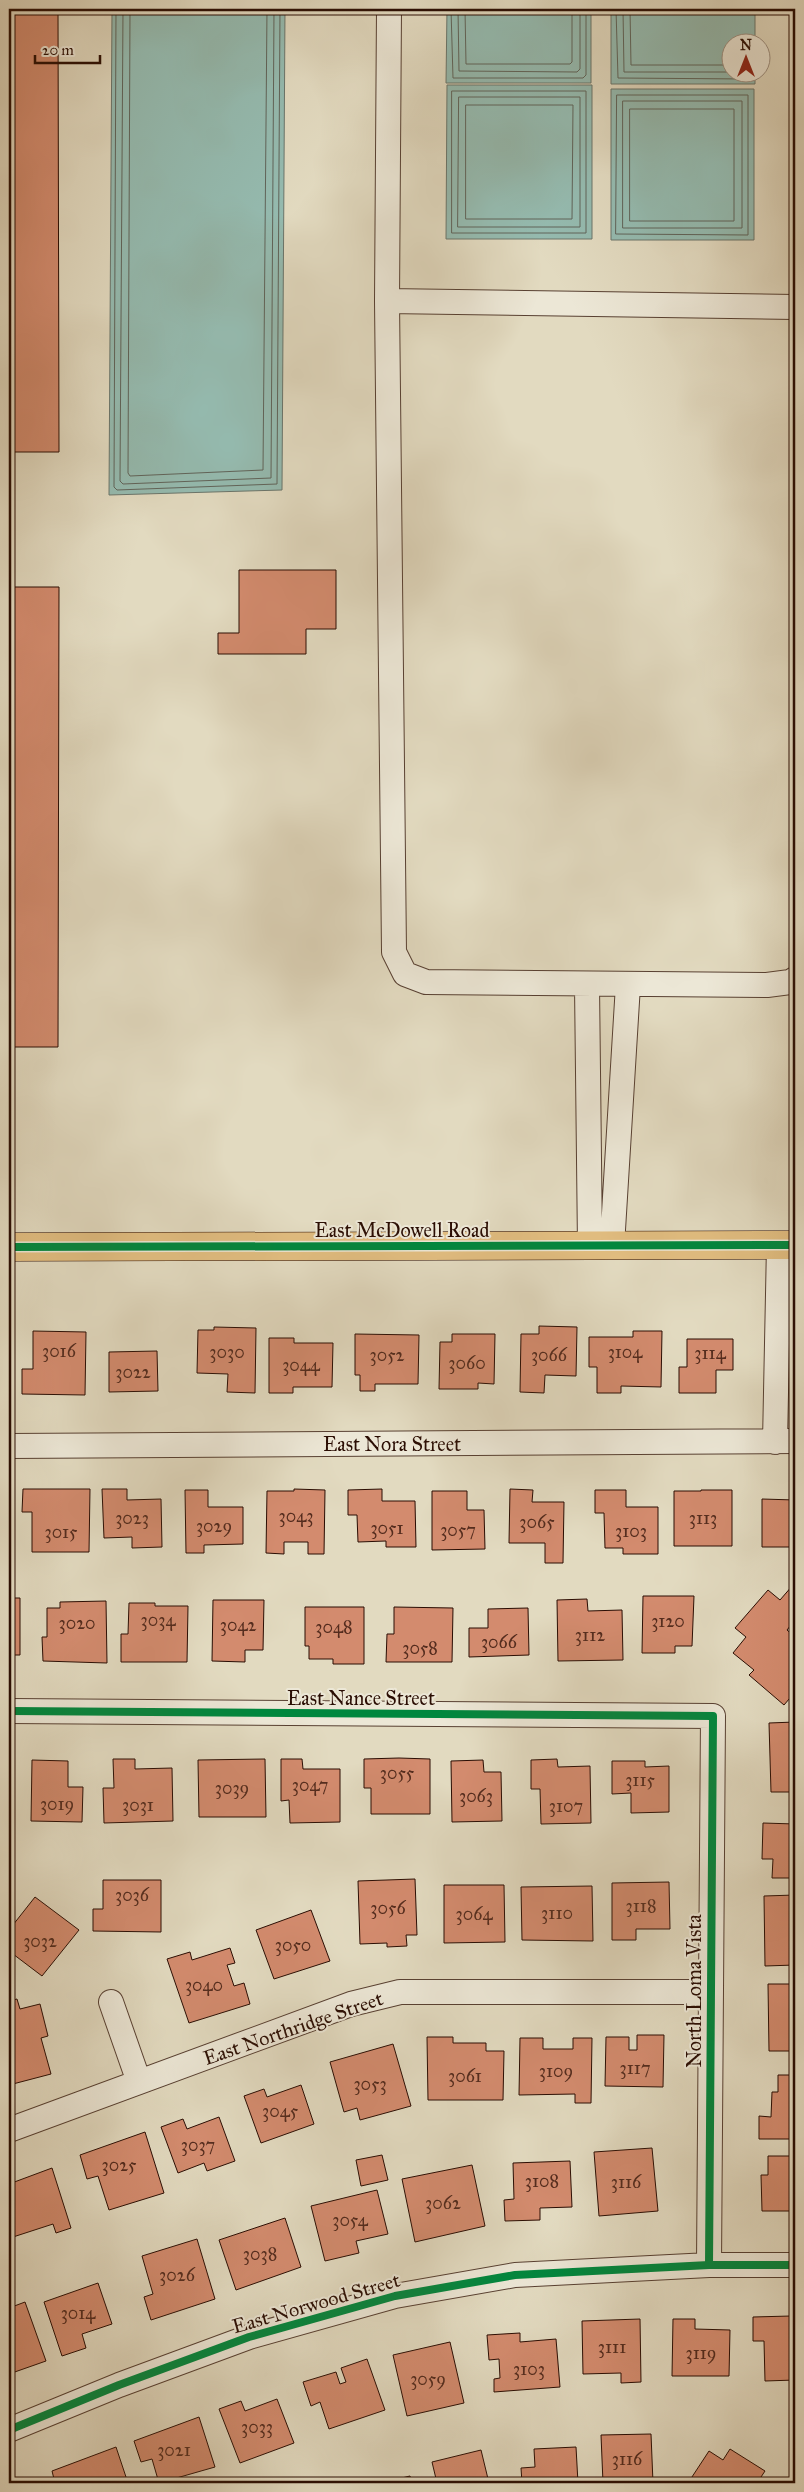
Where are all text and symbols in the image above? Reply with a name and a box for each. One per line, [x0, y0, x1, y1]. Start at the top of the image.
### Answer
scale bar [35, 32, 100, 64]
north arrow [722, 32, 772, 82]
text: N [740, 37, 752, 54]
text: 20 m [42, 41, 74, 59]
street label: East McDowell Road [314, 1218, 490, 1242]
house number: 3016 [42, 1340, 77, 1362]
house number: 3030 [209, 1341, 245, 1363]
house number: 3104 [608, 1341, 643, 1363]
house number: 3114 [694, 1342, 727, 1364]
house number: 3052 [370, 1344, 405, 1366]
house number: 3066 [531, 1344, 568, 1366]
house number: 3060 [448, 1352, 486, 1374]
house number: 3044 [282, 1354, 321, 1376]
house number: 3022 [115, 1361, 151, 1383]
street label: East Nora Street [323, 1432, 461, 1456]
house number: 3043 [279, 1505, 313, 1527]
house number: 3023 [115, 1507, 149, 1529]
house number: 3113 [689, 1507, 717, 1529]
house number: 3065 [519, 1511, 555, 1533]
house number: 3029 [196, 1515, 232, 1537]
house number: 3051 [370, 1517, 404, 1539]
house number: 3057 [440, 1519, 476, 1541]
house number: 3103 [615, 1520, 647, 1542]
house number: 3015 [45, 1521, 78, 1543]
house number: 3034 [141, 1609, 176, 1631]
house number: 3120 [651, 1610, 685, 1632]
house number: 3020 [58, 1612, 96, 1634]
house number: 3042 [220, 1614, 256, 1636]
house number: 3048 [315, 1616, 353, 1638]
house number: 3112 [575, 1624, 605, 1646]
house number: 3066 [481, 1631, 518, 1653]
house number: 3058 [402, 1637, 438, 1659]
street label: East Nance Street [287, 1686, 435, 1710]
house number: 3055 [380, 1762, 415, 1784]
house number: 3115 [625, 1769, 655, 1791]
house number: 3047 [292, 1774, 328, 1796]
house number: 3039 [215, 1777, 249, 1799]
house number: 3063 [459, 1785, 493, 1807]
house number: 3019 [40, 1793, 74, 1815]
house number: 3031 [122, 1794, 154, 1816]
house number: 3107 [549, 1795, 583, 1817]
house number: 3036 [115, 1884, 150, 1906]
house number: 3118 [626, 1895, 657, 1917]
house number: 3056 [370, 1897, 406, 1919]
house number: 3110 [541, 1902, 573, 1924]
house number: 3064 [456, 1903, 493, 1925]
street label: North Loma Vista [682, 1914, 706, 2068]
house number: 3032 [23, 1930, 57, 1952]
house number: 3050 [275, 1934, 311, 1956]
house number: 3040 [185, 1974, 223, 1996]
street label: East Northridge Street [200, 1986, 386, 2071]
house number: 3117 [619, 2057, 651, 2079]
house number: 3109 [539, 2060, 573, 2082]
house number: 3061 [448, 2065, 482, 2087]
house number: 3053 [353, 2073, 387, 2095]
house number: 3045 [262, 2100, 299, 2122]
house number: 3037 [181, 2134, 215, 2156]
house number: 3025 [102, 2154, 137, 2176]
house number: 3108 [525, 2170, 559, 2192]
house number: 3116 [611, 2171, 642, 2193]
house number: 3062 [425, 2192, 461, 2214]
house number: 3054 [332, 2209, 369, 2231]
house number: 3038 [243, 2243, 277, 2265]
house number: 3026 [159, 2264, 196, 2286]
street label: East Norwood Street [229, 2268, 403, 2338]
house number: 3014 [61, 2302, 96, 2324]
house number: 3111 [598, 2336, 626, 2358]
house number: 3119 [686, 2342, 716, 2364]
house number: 3103 [513, 2358, 545, 2380]
house number: 3059 [410, 2368, 446, 2390]
house number: 3033 [241, 2416, 273, 2438]
house number: 3021 [157, 2439, 191, 2461]
house number: 3116 [612, 2448, 643, 2470]

